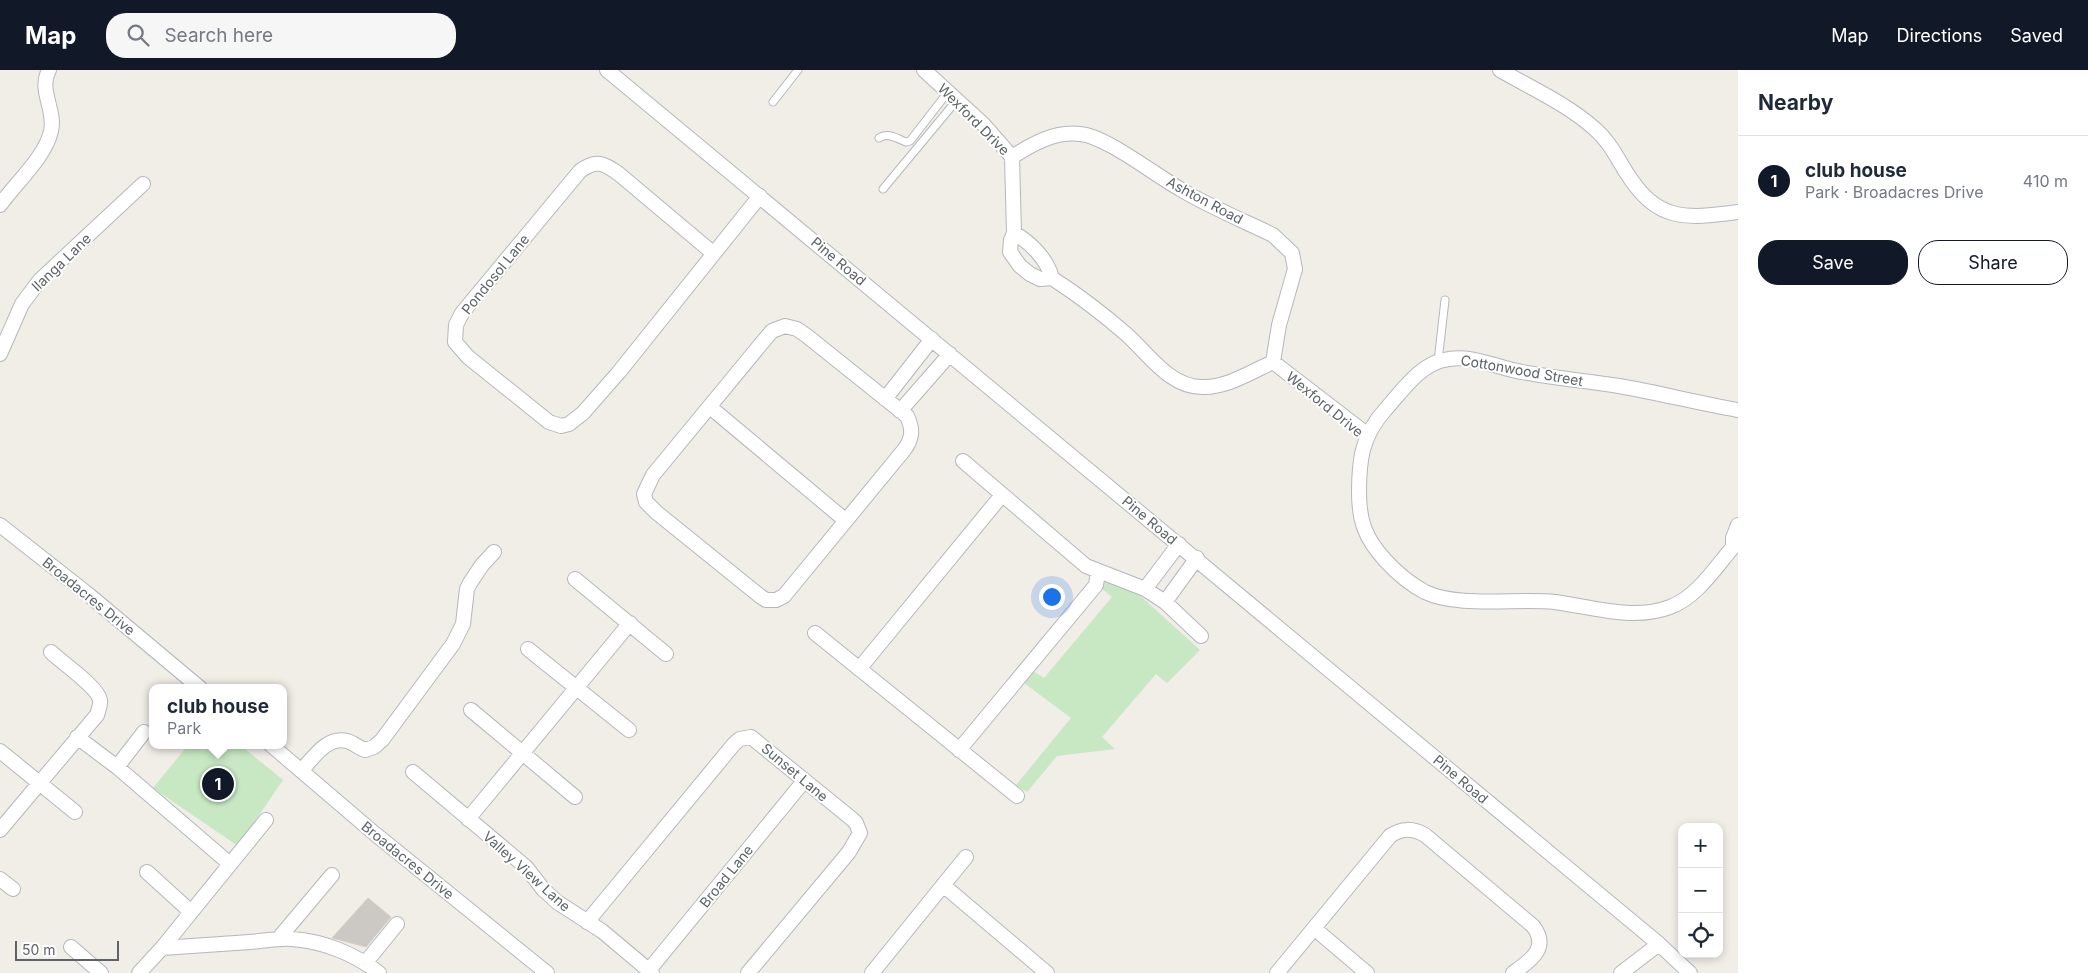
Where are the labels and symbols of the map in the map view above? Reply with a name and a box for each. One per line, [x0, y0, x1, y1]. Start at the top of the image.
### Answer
street label: Wexford Drive [935, 80, 1013, 158]
street label: Ashton Road [1164, 173, 1246, 227]
street label: Ilanga Lane [28, 230, 94, 294]
street label: Pondosol Lane [458, 231, 532, 317]
street label: Pine Road [808, 233, 870, 289]
street label: Cottonwood Street [1459, 351, 1585, 389]
street label: Wexford Drive [1283, 368, 1367, 440]
street label: Pine Road [1119, 492, 1181, 548]
street label: Broadacres Drive [39, 553, 139, 639]
your location [1039, 584, 1065, 610]
street label: Sunset Lane [758, 739, 832, 805]
street label: Pine Road [1430, 751, 1492, 807]
pin: 1 [202, 765, 234, 803]
street label: Broadacres Drive [358, 817, 458, 903]
street label: Valley View Lane [480, 827, 574, 915]
street label: Broad Lane [696, 841, 756, 911]
scale bar [15, 938, 119, 961]

